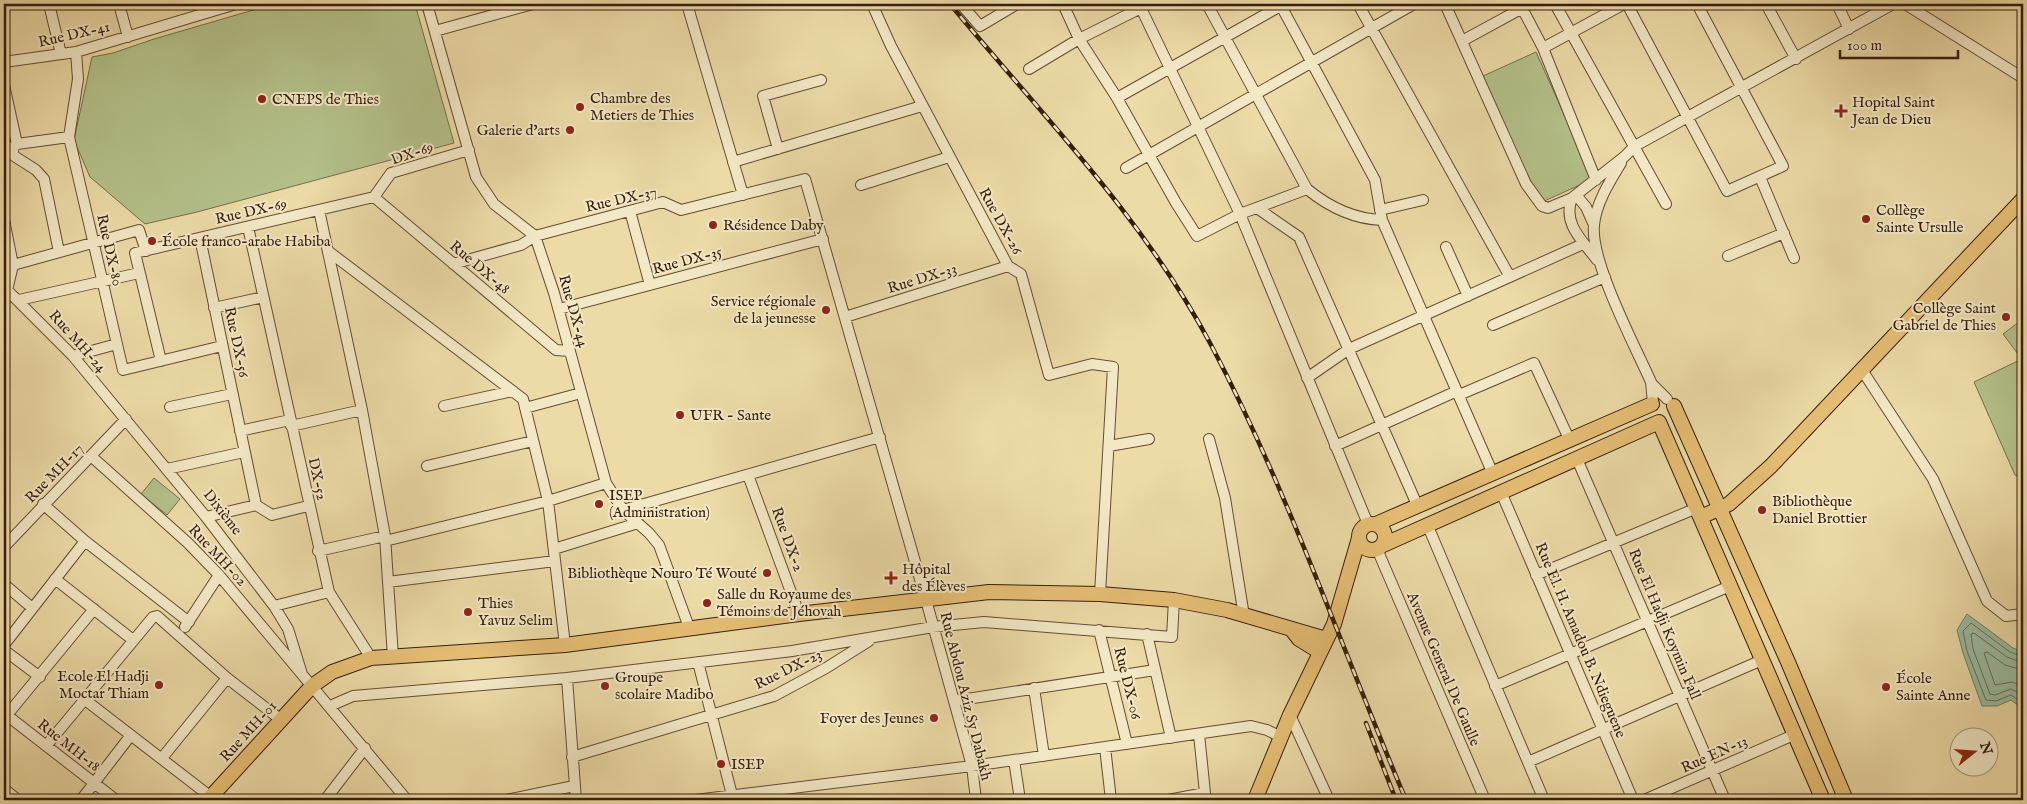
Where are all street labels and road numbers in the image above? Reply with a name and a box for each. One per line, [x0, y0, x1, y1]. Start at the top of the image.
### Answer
street label: Rue DX-41 [36, 17, 112, 52]
street label: DX-69 [388, 137, 436, 170]
street label: Rue DX-37 [584, 182, 659, 217]
street label: Rue DX-26 [974, 184, 1027, 259]
street label: Rue DX-69 [213, 194, 289, 229]
street label: Rue DX-80 [92, 212, 127, 288]
street label: Rue DX-48 [445, 237, 514, 298]
street label: Rue DX-35 [650, 242, 724, 279]
street label: Rue DX-33 [885, 259, 959, 298]
street label: Rue DX-44 [554, 273, 593, 350]
street label: Rue DX-56 [220, 305, 253, 380]
street label: Rue MH-24 [45, 306, 111, 377]
street label: Rue MH-17 [21, 439, 88, 507]
street label: DX-52 [304, 456, 331, 502]
street label: Dixième [199, 486, 246, 539]
street label: Rue DX-2 [767, 504, 808, 574]
street label: Rue MH-02 [184, 520, 251, 590]
street label: Rue El. H. Amadou B. Ndieguene [1531, 540, 1630, 741]
street label: Rue El Hadji Koymin Fall [1624, 546, 1705, 703]
street label: Avenue General De Gaulle [1402, 588, 1485, 749]
street label: Rue Abdou Aziz Sy Dabakh [935, 610, 996, 782]
street label: Rue DX-23 [751, 645, 825, 694]
street label: Rue DX-06 [1109, 645, 1146, 722]
street label: Rue MH-01 [216, 697, 281, 766]
street label: Rue MH-18 [33, 715, 104, 776]
street label: Rue EN-13 [1678, 731, 1750, 778]

